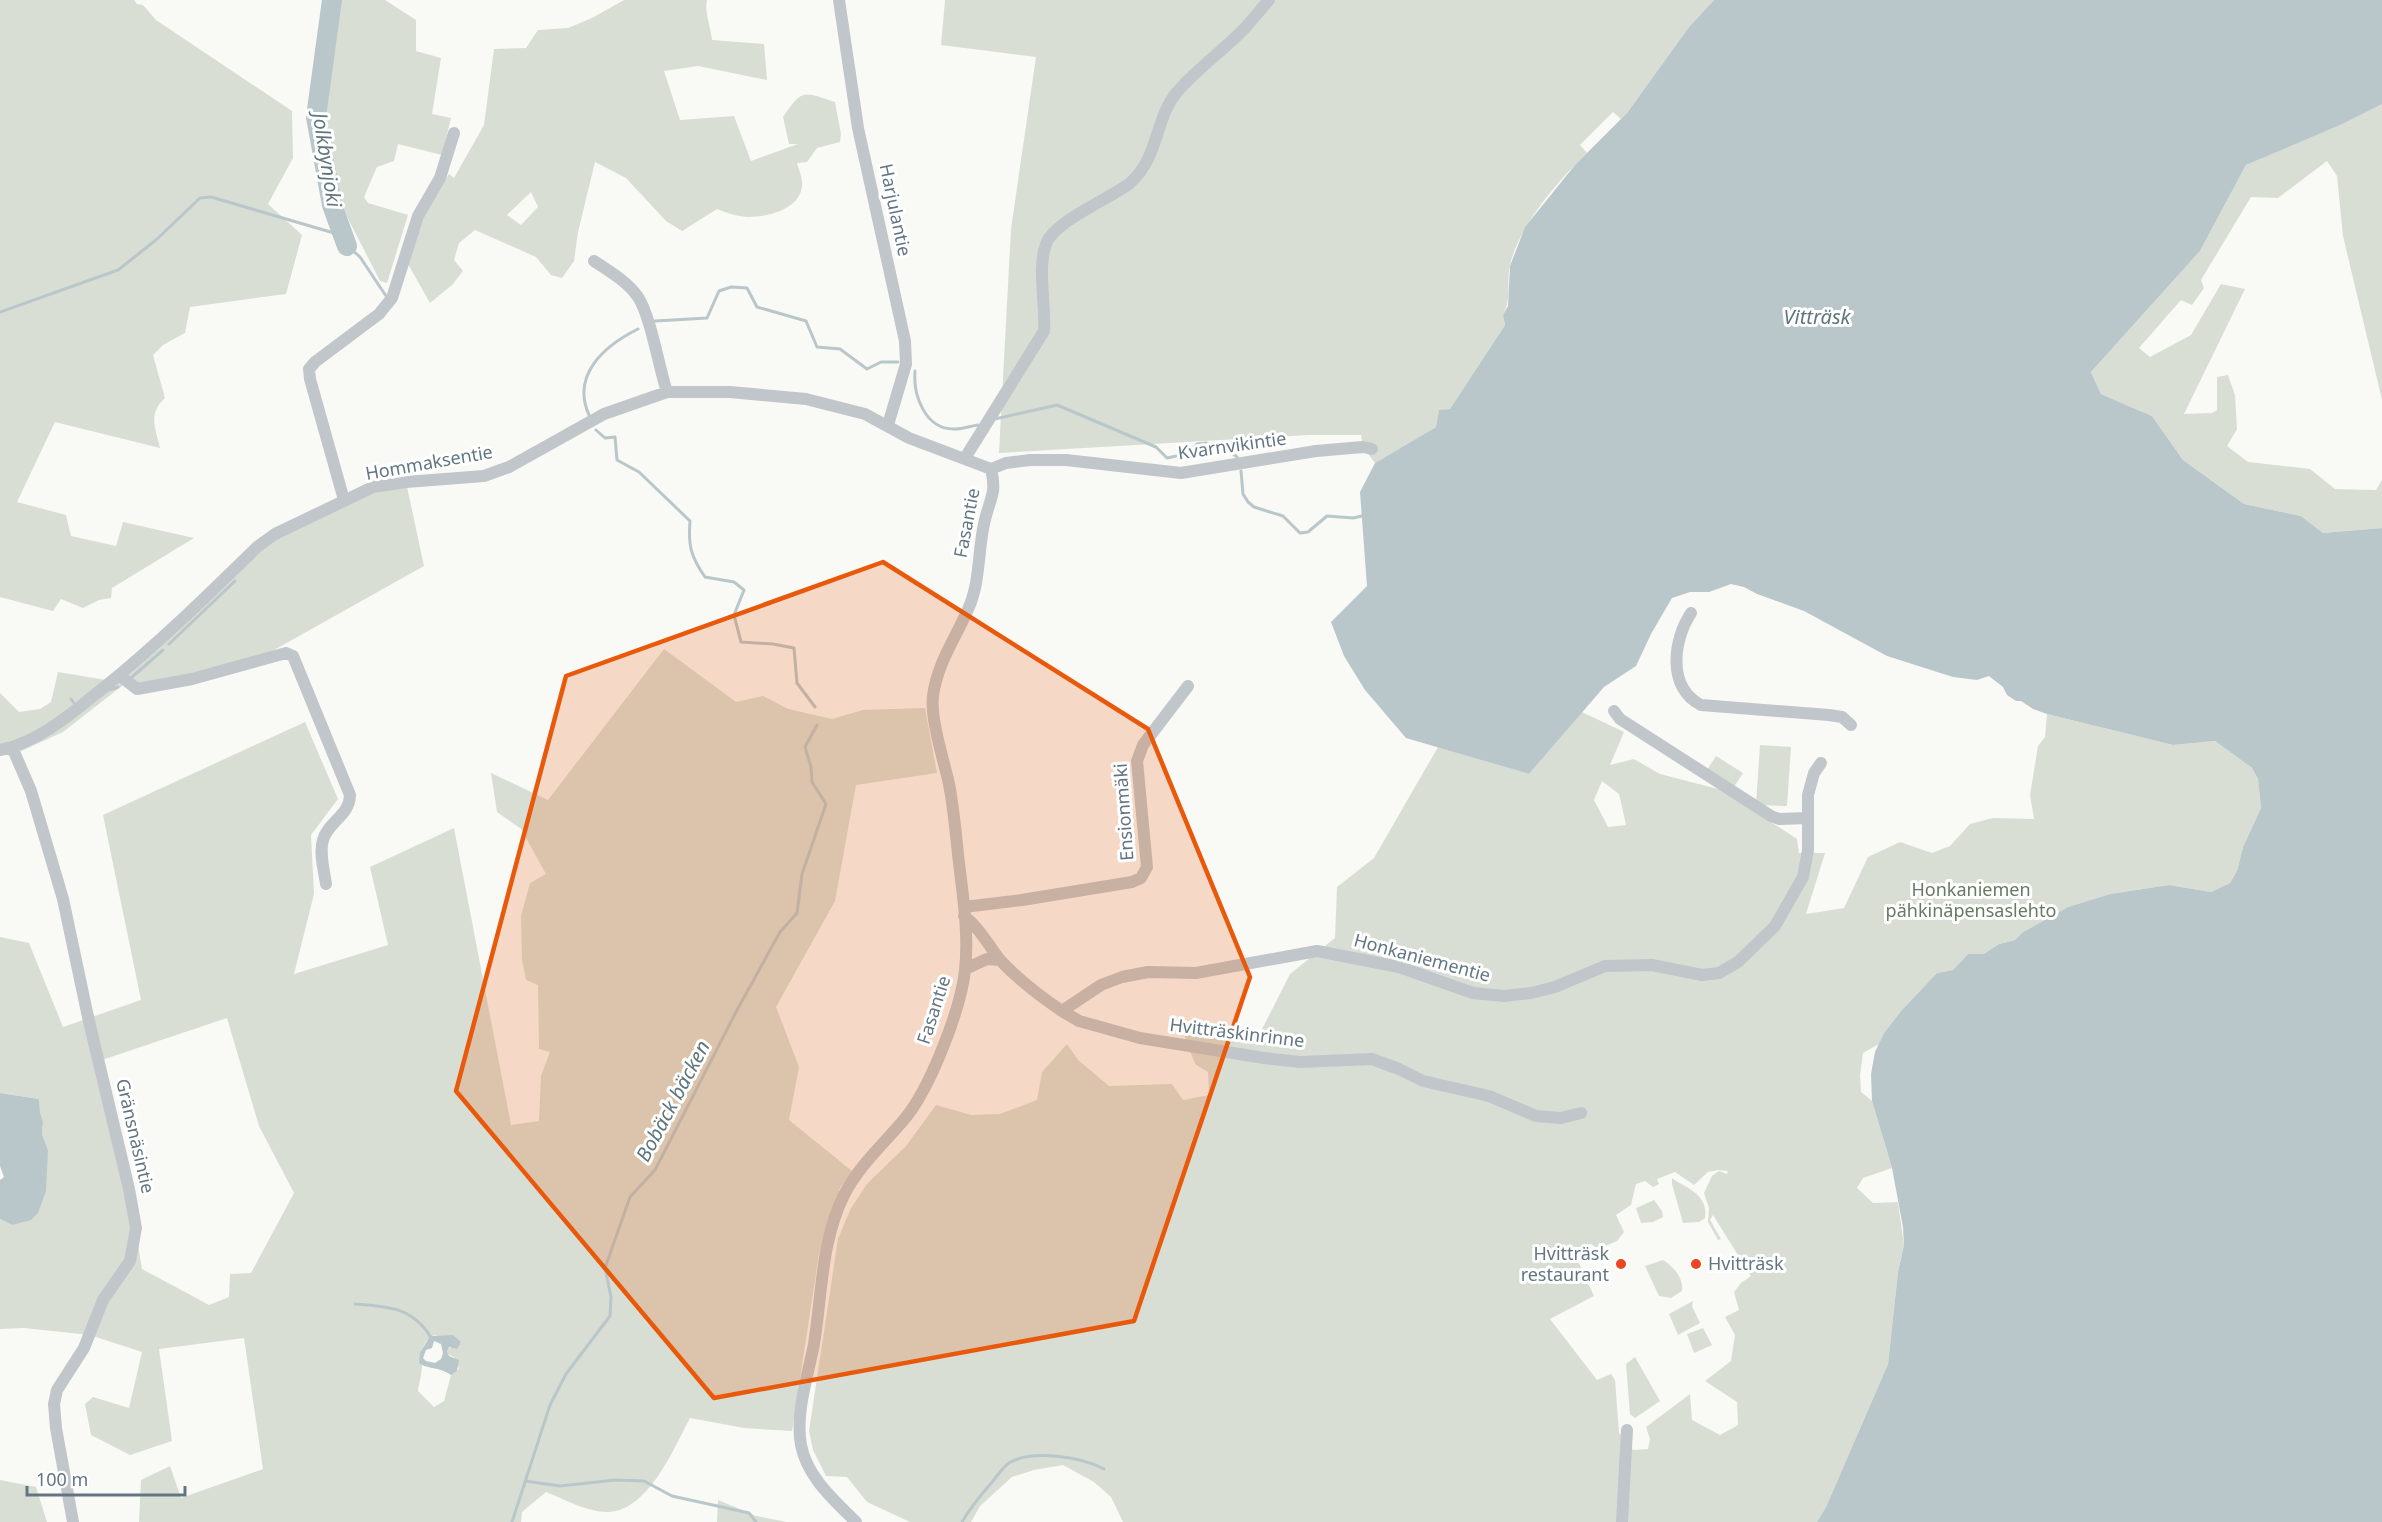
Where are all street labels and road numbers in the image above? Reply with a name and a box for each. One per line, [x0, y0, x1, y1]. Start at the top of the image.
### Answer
street label: Harjulantie [874, 161, 917, 258]
street label: Kvarnvikintie [1176, 426, 1288, 465]
street label: Hommaksentie [363, 439, 494, 485]
street label: Fasantie [948, 486, 985, 560]
street label: Ensionmäki [1108, 763, 1138, 862]
street label: Honkaniementie [1351, 927, 1493, 987]
street label: Fasantie [911, 972, 955, 1047]
street label: Hvitträskinrinne [1168, 1012, 1306, 1052]
street label: Gränsnäsintie [111, 1076, 161, 1195]

